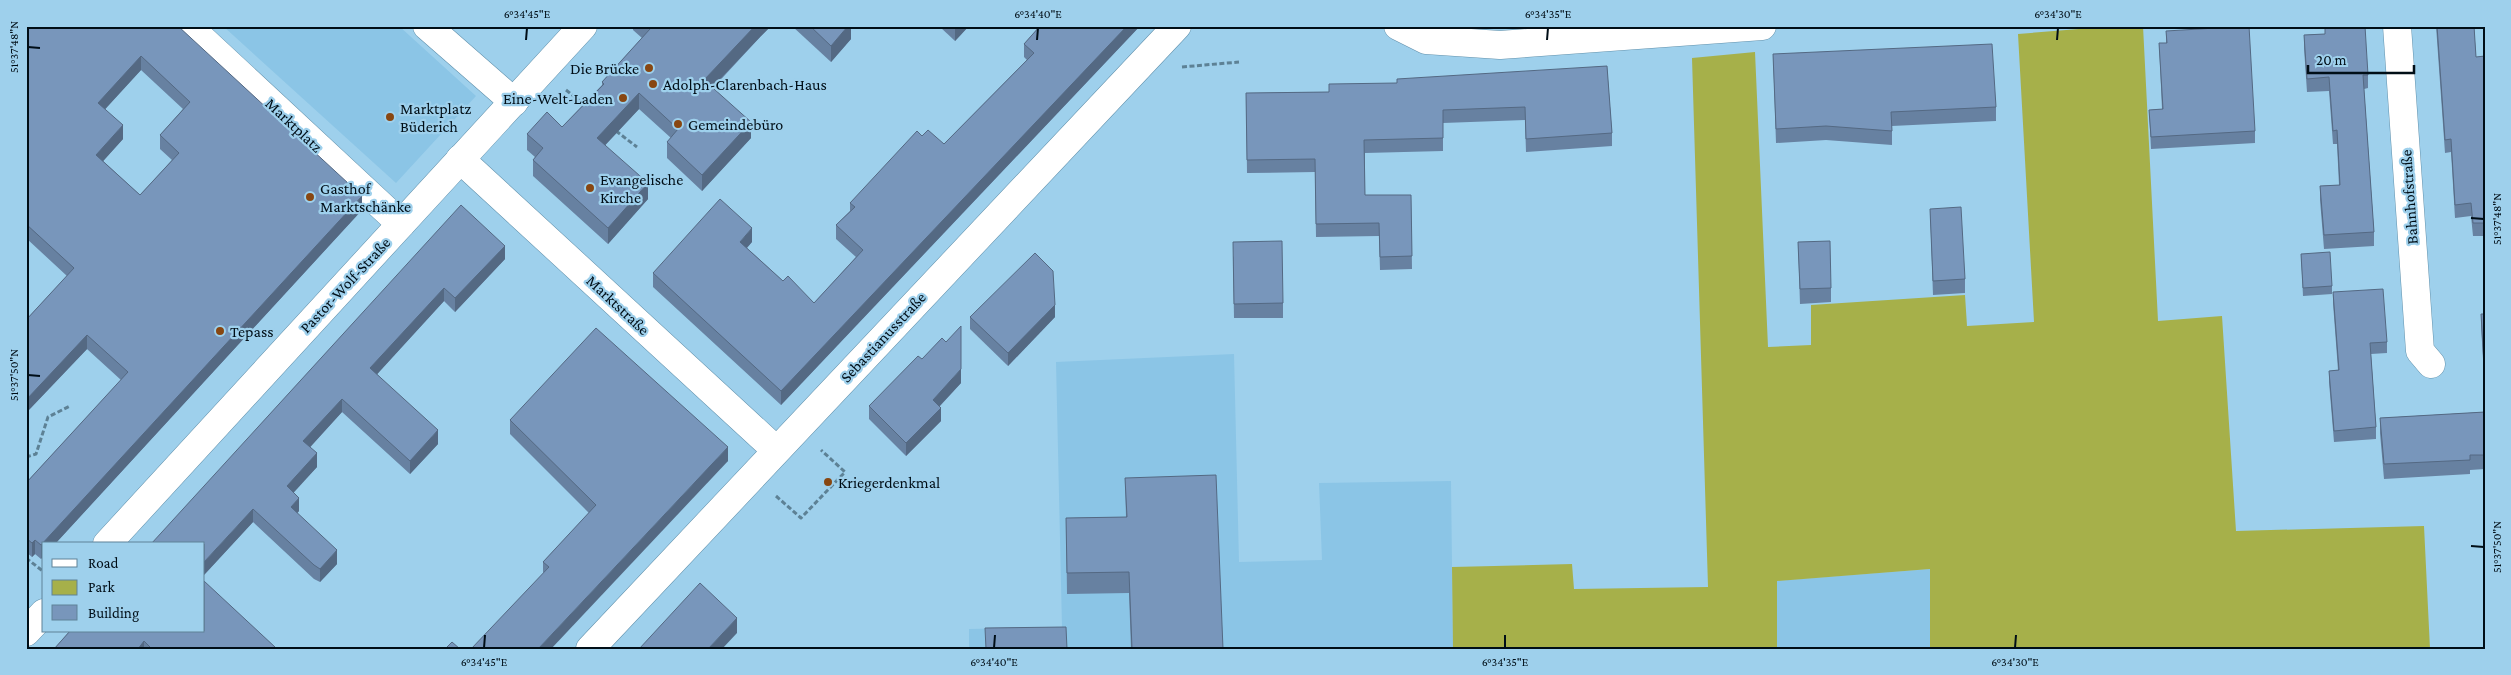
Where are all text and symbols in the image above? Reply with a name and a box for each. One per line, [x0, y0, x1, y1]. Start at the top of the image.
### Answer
text: 6°34'45"E [504, 7, 551, 21]
text: 6°34'40"E [1014, 7, 1062, 21]
text: 6°34'35"E [1525, 7, 1572, 21]
text: 6°34'30"E [2034, 7, 2082, 21]
text: 51°37'48"N [7, 21, 21, 73]
scale bar [2308, 42, 2415, 74]
text: 20 m [2316, 52, 2347, 68]
place label: Die Brücke [570, 60, 639, 77]
marker: Die Brücke [643, 62, 655, 74]
place label: Adolph-Clarenbach-Haus [663, 76, 827, 94]
marker: Adolph-Clarenbach-Haus [647, 78, 659, 90]
place label: Eine-Welt-Laden [503, 90, 613, 107]
marker: Eine-Welt-Laden [617, 92, 629, 104]
street label: Marktplatz [261, 95, 326, 156]
place label: Marktplatz Büderich [400, 100, 471, 135]
marker: Marktplatz Büderich [384, 111, 396, 123]
place label: Gemeindebüro [688, 116, 783, 133]
marker: Gemeindebüro [672, 118, 684, 130]
street label: Bahnhofstraße [2397, 149, 2421, 245]
place label: Evangelische Kirche [600, 171, 683, 206]
place label: Gasthof Marktschänke [320, 180, 411, 215]
marker: Evangelische Kirche [584, 182, 596, 194]
marker: Gasthof Marktschänke [304, 191, 316, 203]
text: 51°37'48"N [2490, 193, 2504, 245]
street label: Pastor-Wolf-Straße [296, 234, 394, 336]
street label: Marktstraße [583, 272, 653, 338]
street label: Sebastianusstraße [837, 288, 929, 386]
place label: Tepass [230, 323, 273, 341]
marker: Tepass [214, 325, 226, 337]
text: 51°37'50"N [7, 349, 21, 401]
place label: Kriegerdenkmal [838, 474, 940, 492]
marker: Kriegerdenkmal [822, 476, 834, 488]
text: 51°37'50"N [2490, 521, 2504, 573]
legend [42, 542, 205, 632]
text: Road [88, 555, 119, 571]
text: Park [88, 579, 115, 595]
text: Building [88, 605, 139, 622]
text: 6°34'45"E [461, 655, 508, 669]
text: 6°34'40"E [970, 655, 1018, 669]
text: 6°34'35"E [1482, 655, 1529, 669]
text: 6°34'30"E [1991, 655, 2039, 669]

